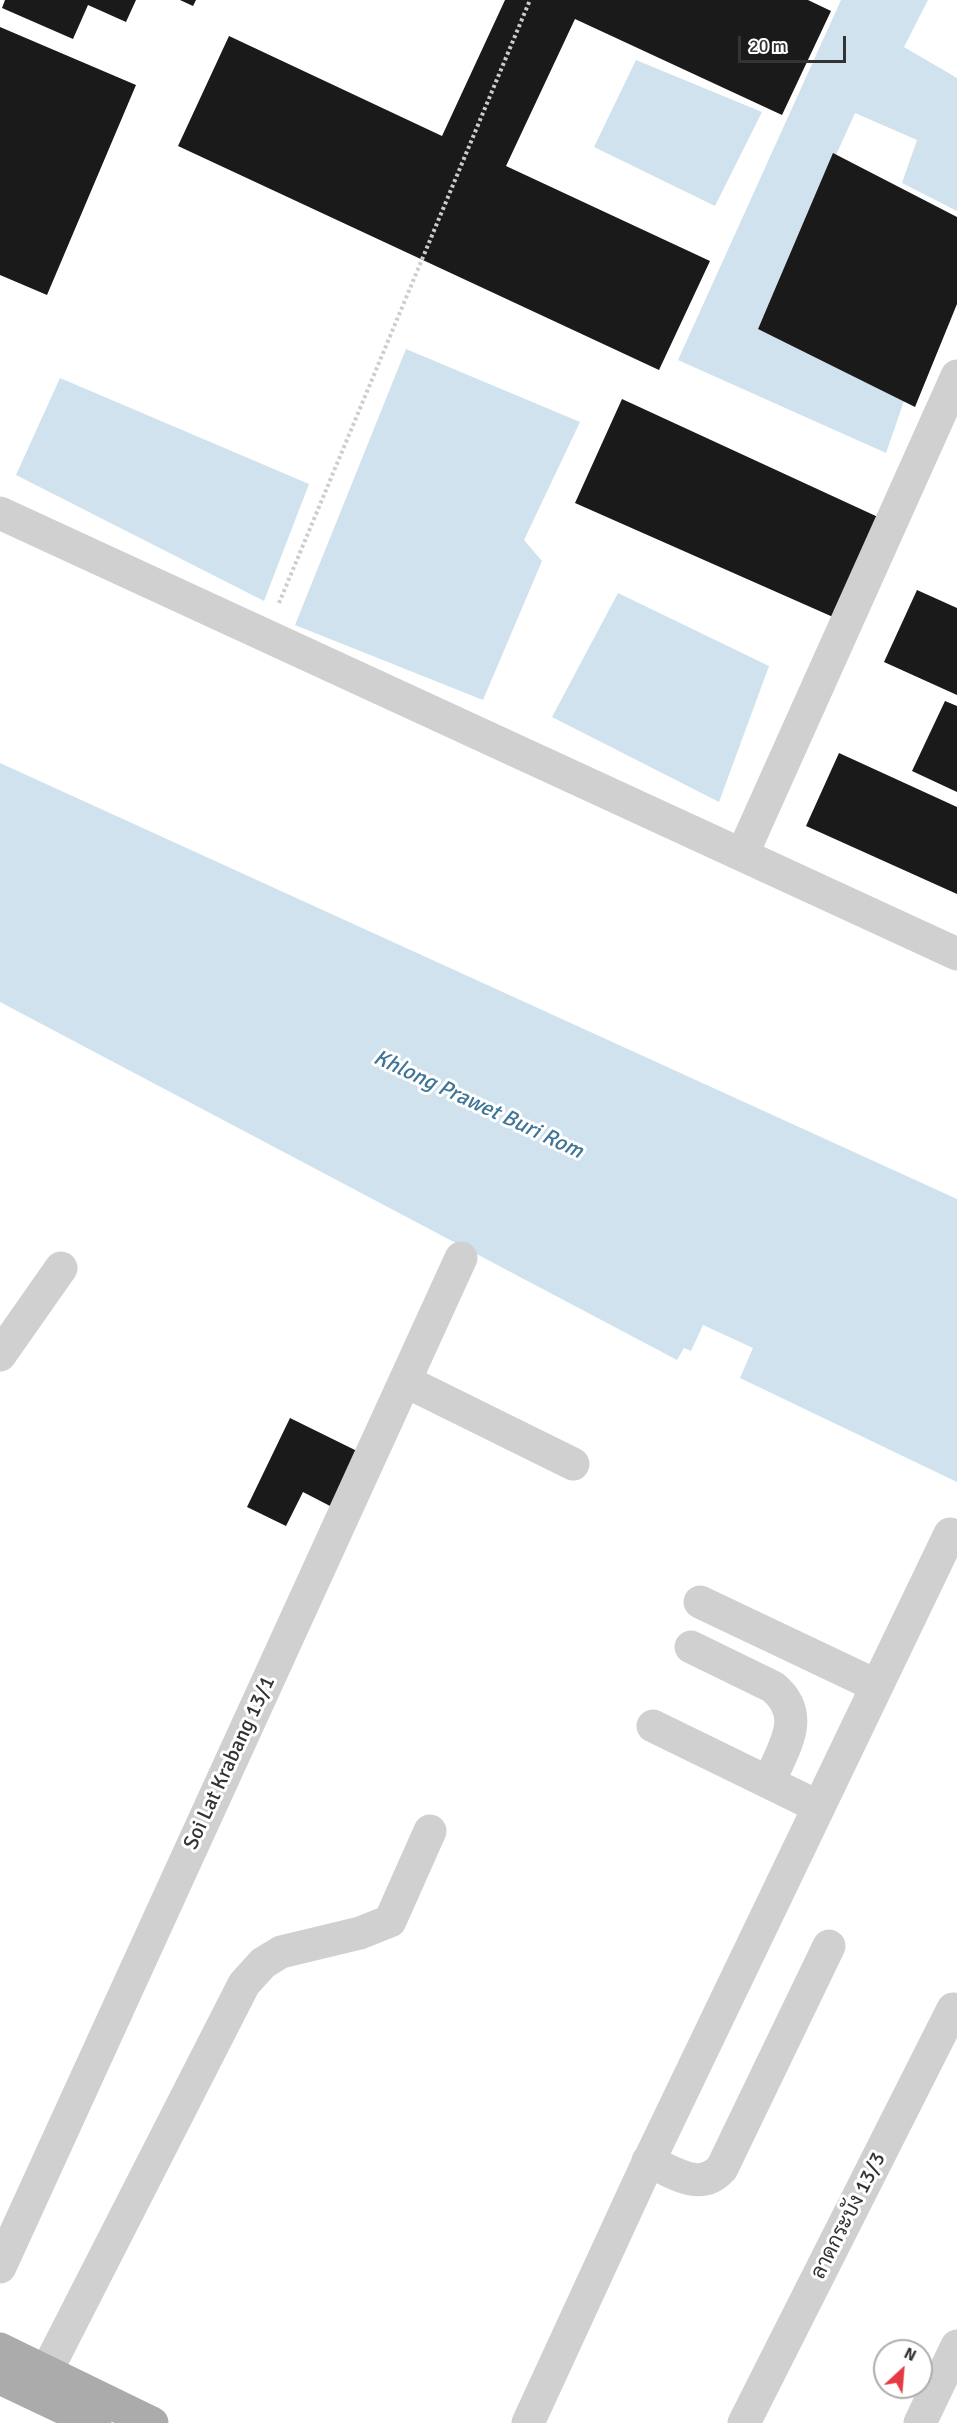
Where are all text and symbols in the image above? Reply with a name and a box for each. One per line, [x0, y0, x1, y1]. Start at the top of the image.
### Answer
scale bar [741, 24, 849, 62]
text: 20 m [749, 35, 787, 57]
water label: Khlong Prawet Buri Rom [369, 1045, 587, 1165]
street label: Soi Lat Krabang 13/1 [179, 1672, 281, 1854]
street label: ลาดกระบัง 13/3 [806, 2148, 892, 2284]
north arrow [873, 2339, 933, 2399]
text: N [901, 2343, 919, 2366]

